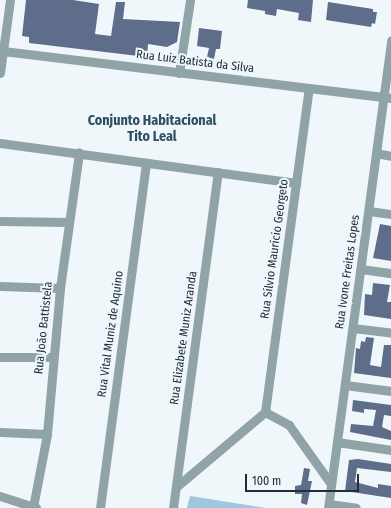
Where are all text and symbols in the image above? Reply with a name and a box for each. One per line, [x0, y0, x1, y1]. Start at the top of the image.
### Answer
street label: Rua Luiz Batista da Silva [135, 48, 255, 76]
district label: Conjunto Habitacional Tito Leal [88, 113, 216, 146]
street label: Rua Sílvio Maurício Georgeto [258, 178, 292, 320]
street label: Rua Ivone Freitas Lopes [333, 214, 363, 330]
street label: Rua Vital Muniz de Aquino [95, 270, 127, 398]
street label: Rua Elizabete Muniz Aranda [167, 270, 201, 406]
street label: Rua João Battistela [32, 281, 56, 375]
scale bar [247, 466, 361, 492]
text: 100 m [252, 474, 281, 488]

